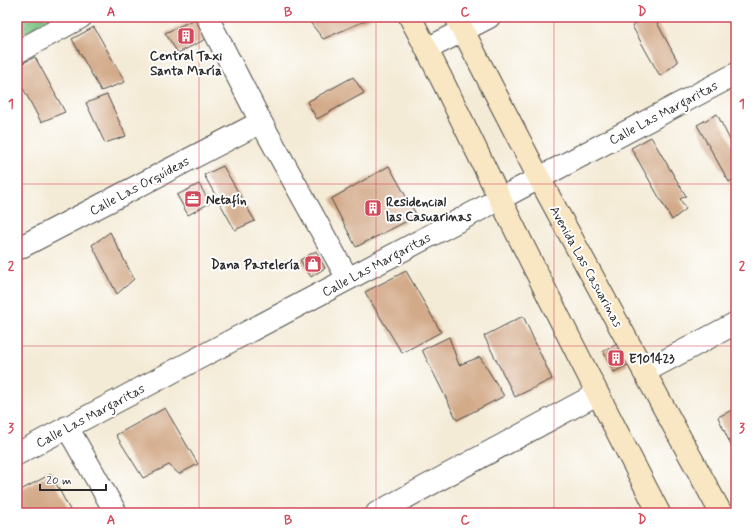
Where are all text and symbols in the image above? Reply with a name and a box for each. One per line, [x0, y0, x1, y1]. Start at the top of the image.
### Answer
text: A [107, 4, 115, 21]
text: B [284, 4, 293, 21]
text: C [460, 4, 470, 21]
text: D [638, 4, 647, 21]
building icon: Central Taxi Santa María [176, 26, 196, 46]
place label: Central Taxi Santa María [150, 48, 222, 80]
street label: Calle Las Margaritas [606, 77, 722, 151]
text: 1 [8, 96, 14, 113]
text: 1 [739, 96, 745, 113]
street label: Calle Las Orquídeas [87, 153, 193, 220]
office icon: Netafín [183, 189, 203, 209]
place label: Netafín [206, 192, 247, 209]
place label: Residencial las Casuarinas [386, 194, 472, 226]
building icon: Residencial las Casuarinas [363, 198, 383, 218]
street label: Avenida Las Casuarinas [545, 203, 626, 331]
street label: Calle Las Margaritas [319, 229, 435, 303]
shop icon: Dana Pastelería [303, 254, 323, 274]
place label: Dana Pastelería [211, 257, 300, 274]
text: 2 [8, 258, 15, 275]
text: 2 [739, 258, 746, 275]
building icon: E101423 [606, 348, 626, 368]
place label: E101423 [629, 351, 675, 368]
street label: Calle Las Margaritas [33, 380, 149, 454]
text: 3 [8, 420, 14, 437]
text: 3 [739, 420, 745, 437]
scale bar [40, 466, 106, 492]
text: 20 m [46, 473, 72, 489]
text: A [107, 512, 115, 529]
text: B [284, 512, 293, 529]
text: C [460, 512, 470, 529]
text: D [638, 512, 647, 529]

